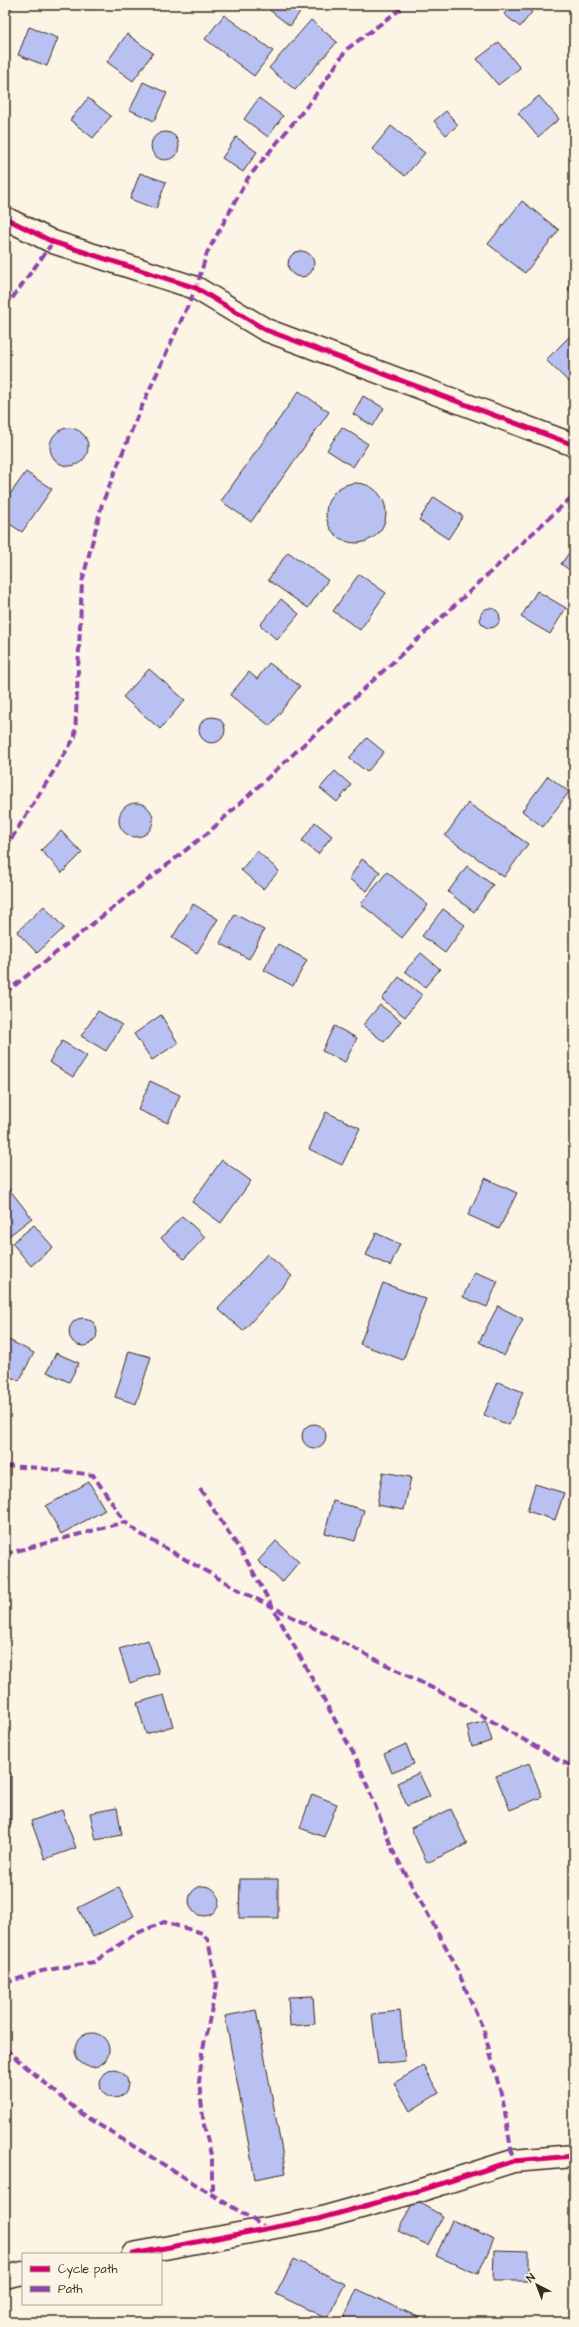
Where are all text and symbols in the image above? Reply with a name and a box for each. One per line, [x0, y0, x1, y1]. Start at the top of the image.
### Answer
legend [22, 2253, 162, 2305]
text: Cycle path [58, 2261, 117, 2279]
north arrow [517, 2265, 557, 2305]
text: N [523, 2270, 538, 2286]
text: Path [58, 2281, 83, 2298]

